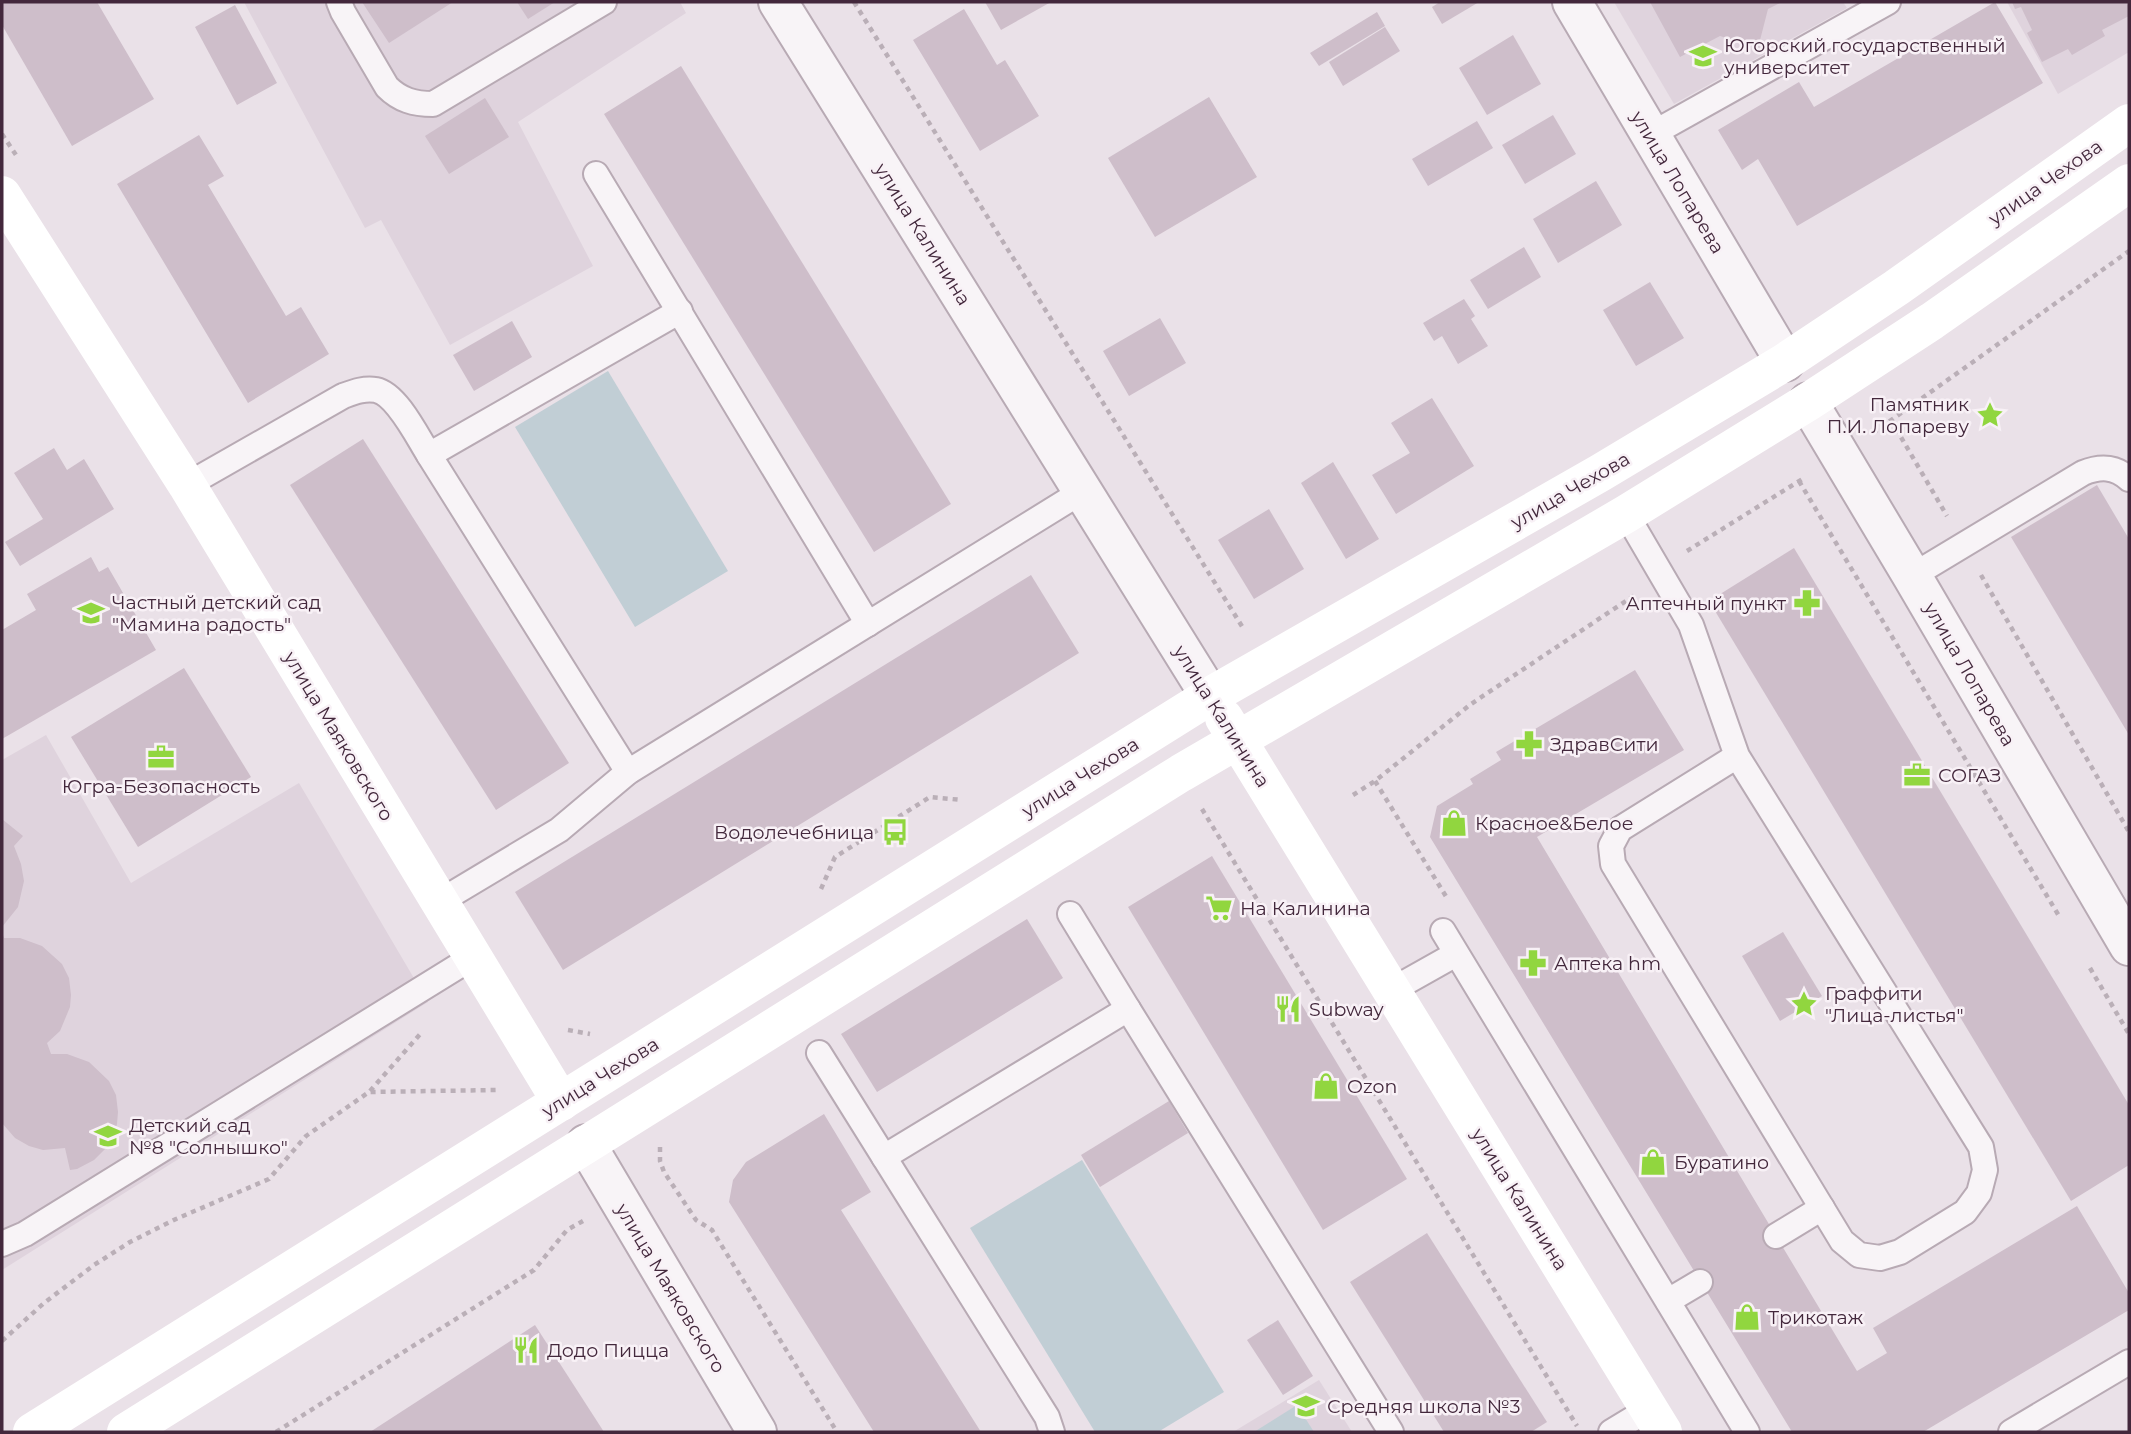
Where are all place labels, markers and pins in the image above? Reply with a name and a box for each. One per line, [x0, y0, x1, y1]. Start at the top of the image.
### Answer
place label: Югорский государственный университет [1723, 34, 2006, 79]
school or university icon: Югорский государственный университет [1688, 41, 1718, 71]
place label: Памятник П.И. Лопареву [1827, 393, 1969, 438]
place icon: Памятник П.И. Лопареву [1975, 400, 2005, 430]
pharmacy icon: Аптечный пункт [1792, 588, 1822, 618]
place label: Частный детский сад "Мамина радость" [112, 591, 321, 636]
place label: Аптечный пункт [1626, 592, 1786, 615]
school or university icon: Частный детский сад "Мамина радость" [76, 598, 106, 628]
pharmacy icon: ЗдравСити [1514, 729, 1544, 759]
place label: ЗдравСити [1550, 733, 1659, 756]
office icon: Югра-Безопасность [146, 742, 176, 772]
office icon: СОГАЗ [1902, 760, 1932, 790]
place label: СОГАЗ [1938, 764, 2001, 787]
place label: Югра-Безопасность [62, 775, 261, 798]
shop icon: Красное&Белое [1439, 808, 1469, 838]
place label: Красное&Белое [1475, 812, 1633, 835]
bus stop icon: Водолечебница [880, 817, 910, 847]
place label: Водолечебница [714, 821, 874, 844]
supermarket icon: На Калинина [1204, 893, 1234, 923]
place label: На Калинина [1240, 897, 1371, 920]
pharmacy icon: Аптека hm [1518, 948, 1548, 978]
place label: Аптека hm [1554, 952, 1661, 975]
place label: Граффити "Лица-листья" [1825, 982, 1964, 1027]
place icon: Граффити "Лица-листья" [1789, 989, 1819, 1019]
restaurant icon: Subway [1273, 994, 1303, 1024]
place label: Subway [1309, 998, 1384, 1021]
shop icon: Ozon [1311, 1071, 1341, 1101]
place label: Ozon [1347, 1075, 1397, 1098]
place label: Детский сад №8 "Солнышко" [129, 1114, 288, 1159]
school or university icon: Детский сад №8 "Солнышко" [93, 1121, 123, 1151]
shop icon: Буратино [1638, 1147, 1668, 1177]
place label: Буратино [1674, 1151, 1769, 1174]
shop icon: Трикотаж [1732, 1302, 1762, 1332]
place label: Трикотаж [1768, 1306, 1863, 1329]
restaurant icon: Додо Пицца [511, 1335, 541, 1365]
place label: Додо Пицца [547, 1339, 669, 1362]
school or university icon: Средняя школа №3 [1291, 1391, 1321, 1421]
place label: Средняя школа №3 [1327, 1395, 1520, 1418]

